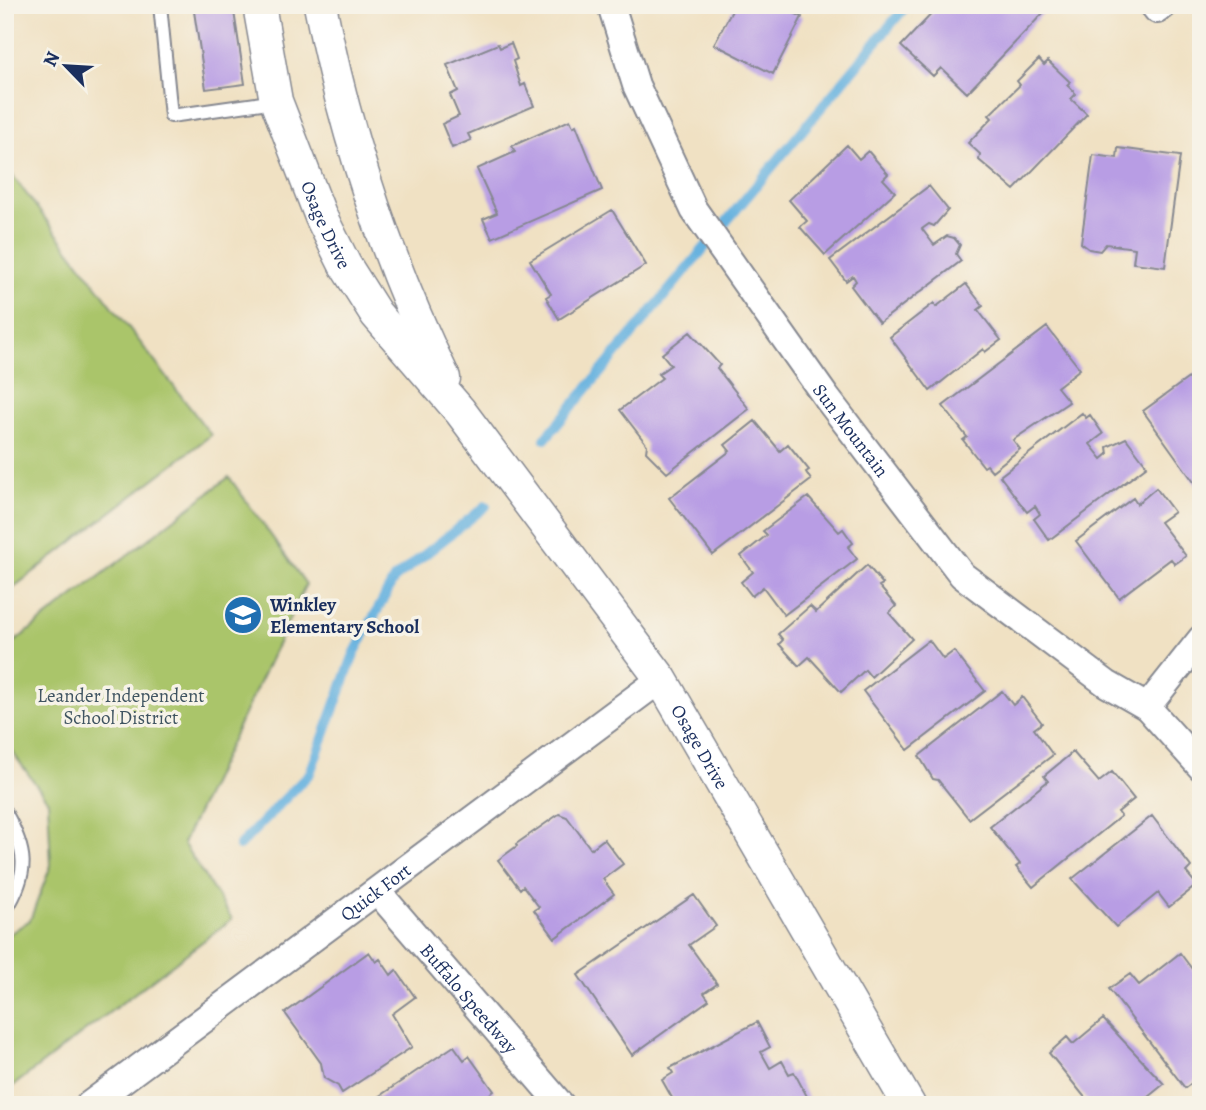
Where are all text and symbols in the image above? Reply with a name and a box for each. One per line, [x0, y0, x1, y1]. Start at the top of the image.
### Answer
north arrow [32, 32, 102, 102]
text: N [37, 47, 66, 71]
street label: Osage Drive [294, 177, 357, 273]
street label: Sun Mountain [806, 378, 895, 483]
place label: Winkley Elementary School [269, 592, 419, 640]
school or university icon: Winkley Elementary School [222, 594, 264, 636]
park label: Leander Independent School District [37, 683, 205, 731]
street label: Osage Drive [665, 700, 734, 794]
street label: Quick Fort [335, 858, 417, 928]
street label: Buffalo Speedway [414, 938, 524, 1060]

